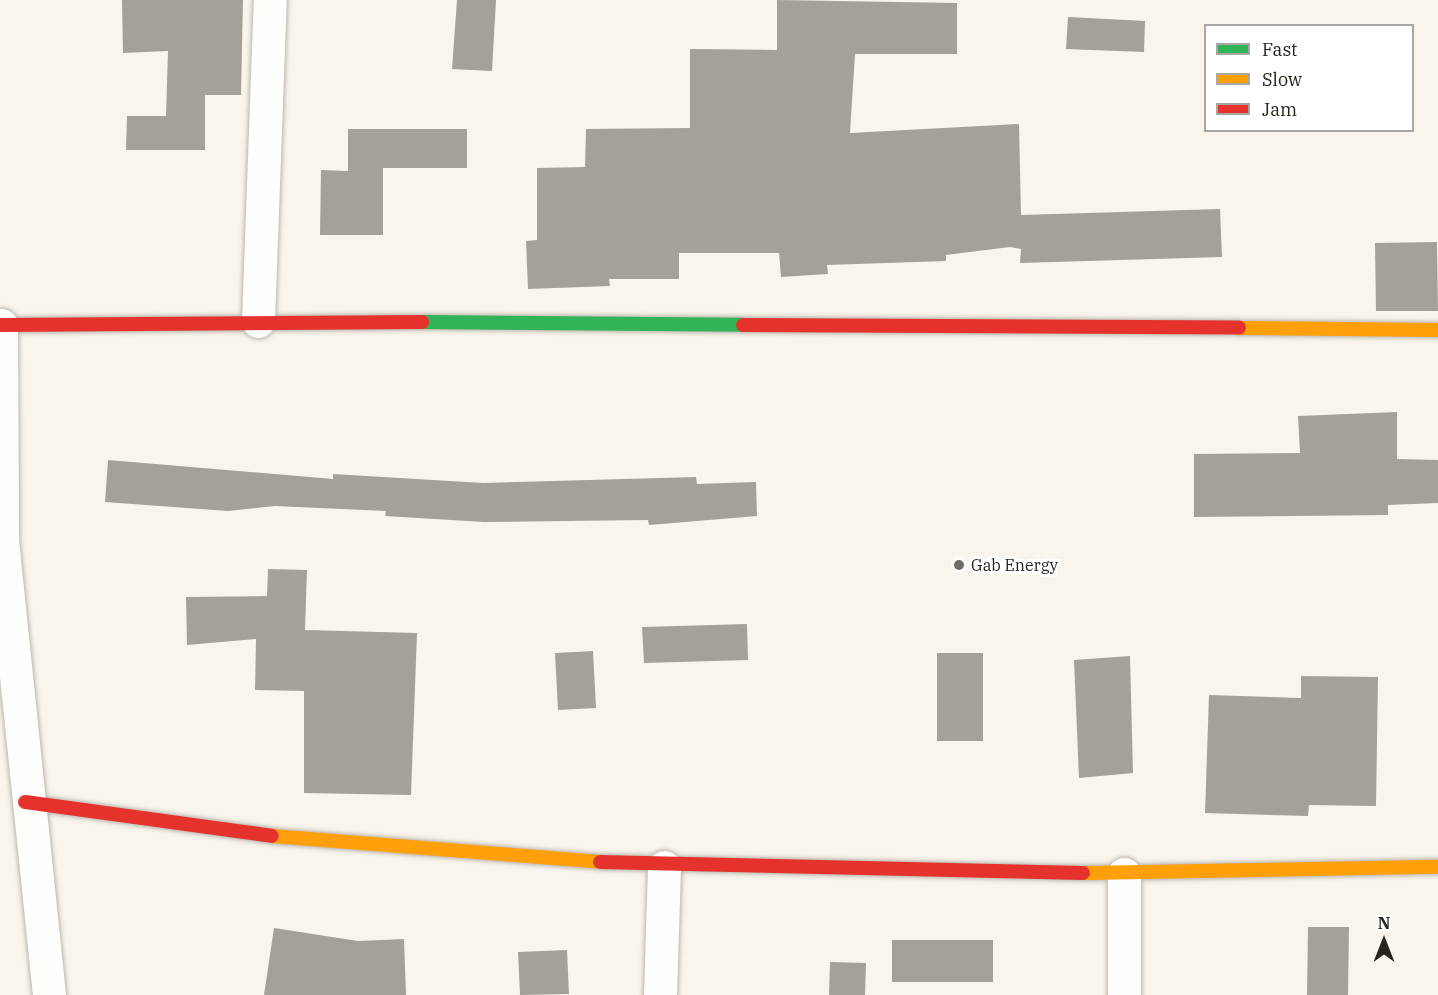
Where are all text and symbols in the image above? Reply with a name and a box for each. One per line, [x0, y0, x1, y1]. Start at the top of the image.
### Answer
legend [1204, 24, 1414, 132]
text: Fast [1262, 38, 1297, 61]
text: Slow [1262, 68, 1302, 91]
text: Jam [1262, 98, 1297, 121]
place label: Gab Energy [971, 555, 1058, 575]
marker: Gab Energy [952, 558, 966, 572]
north arrow [1354, 911, 1414, 971]
text: N [1378, 913, 1390, 933]

